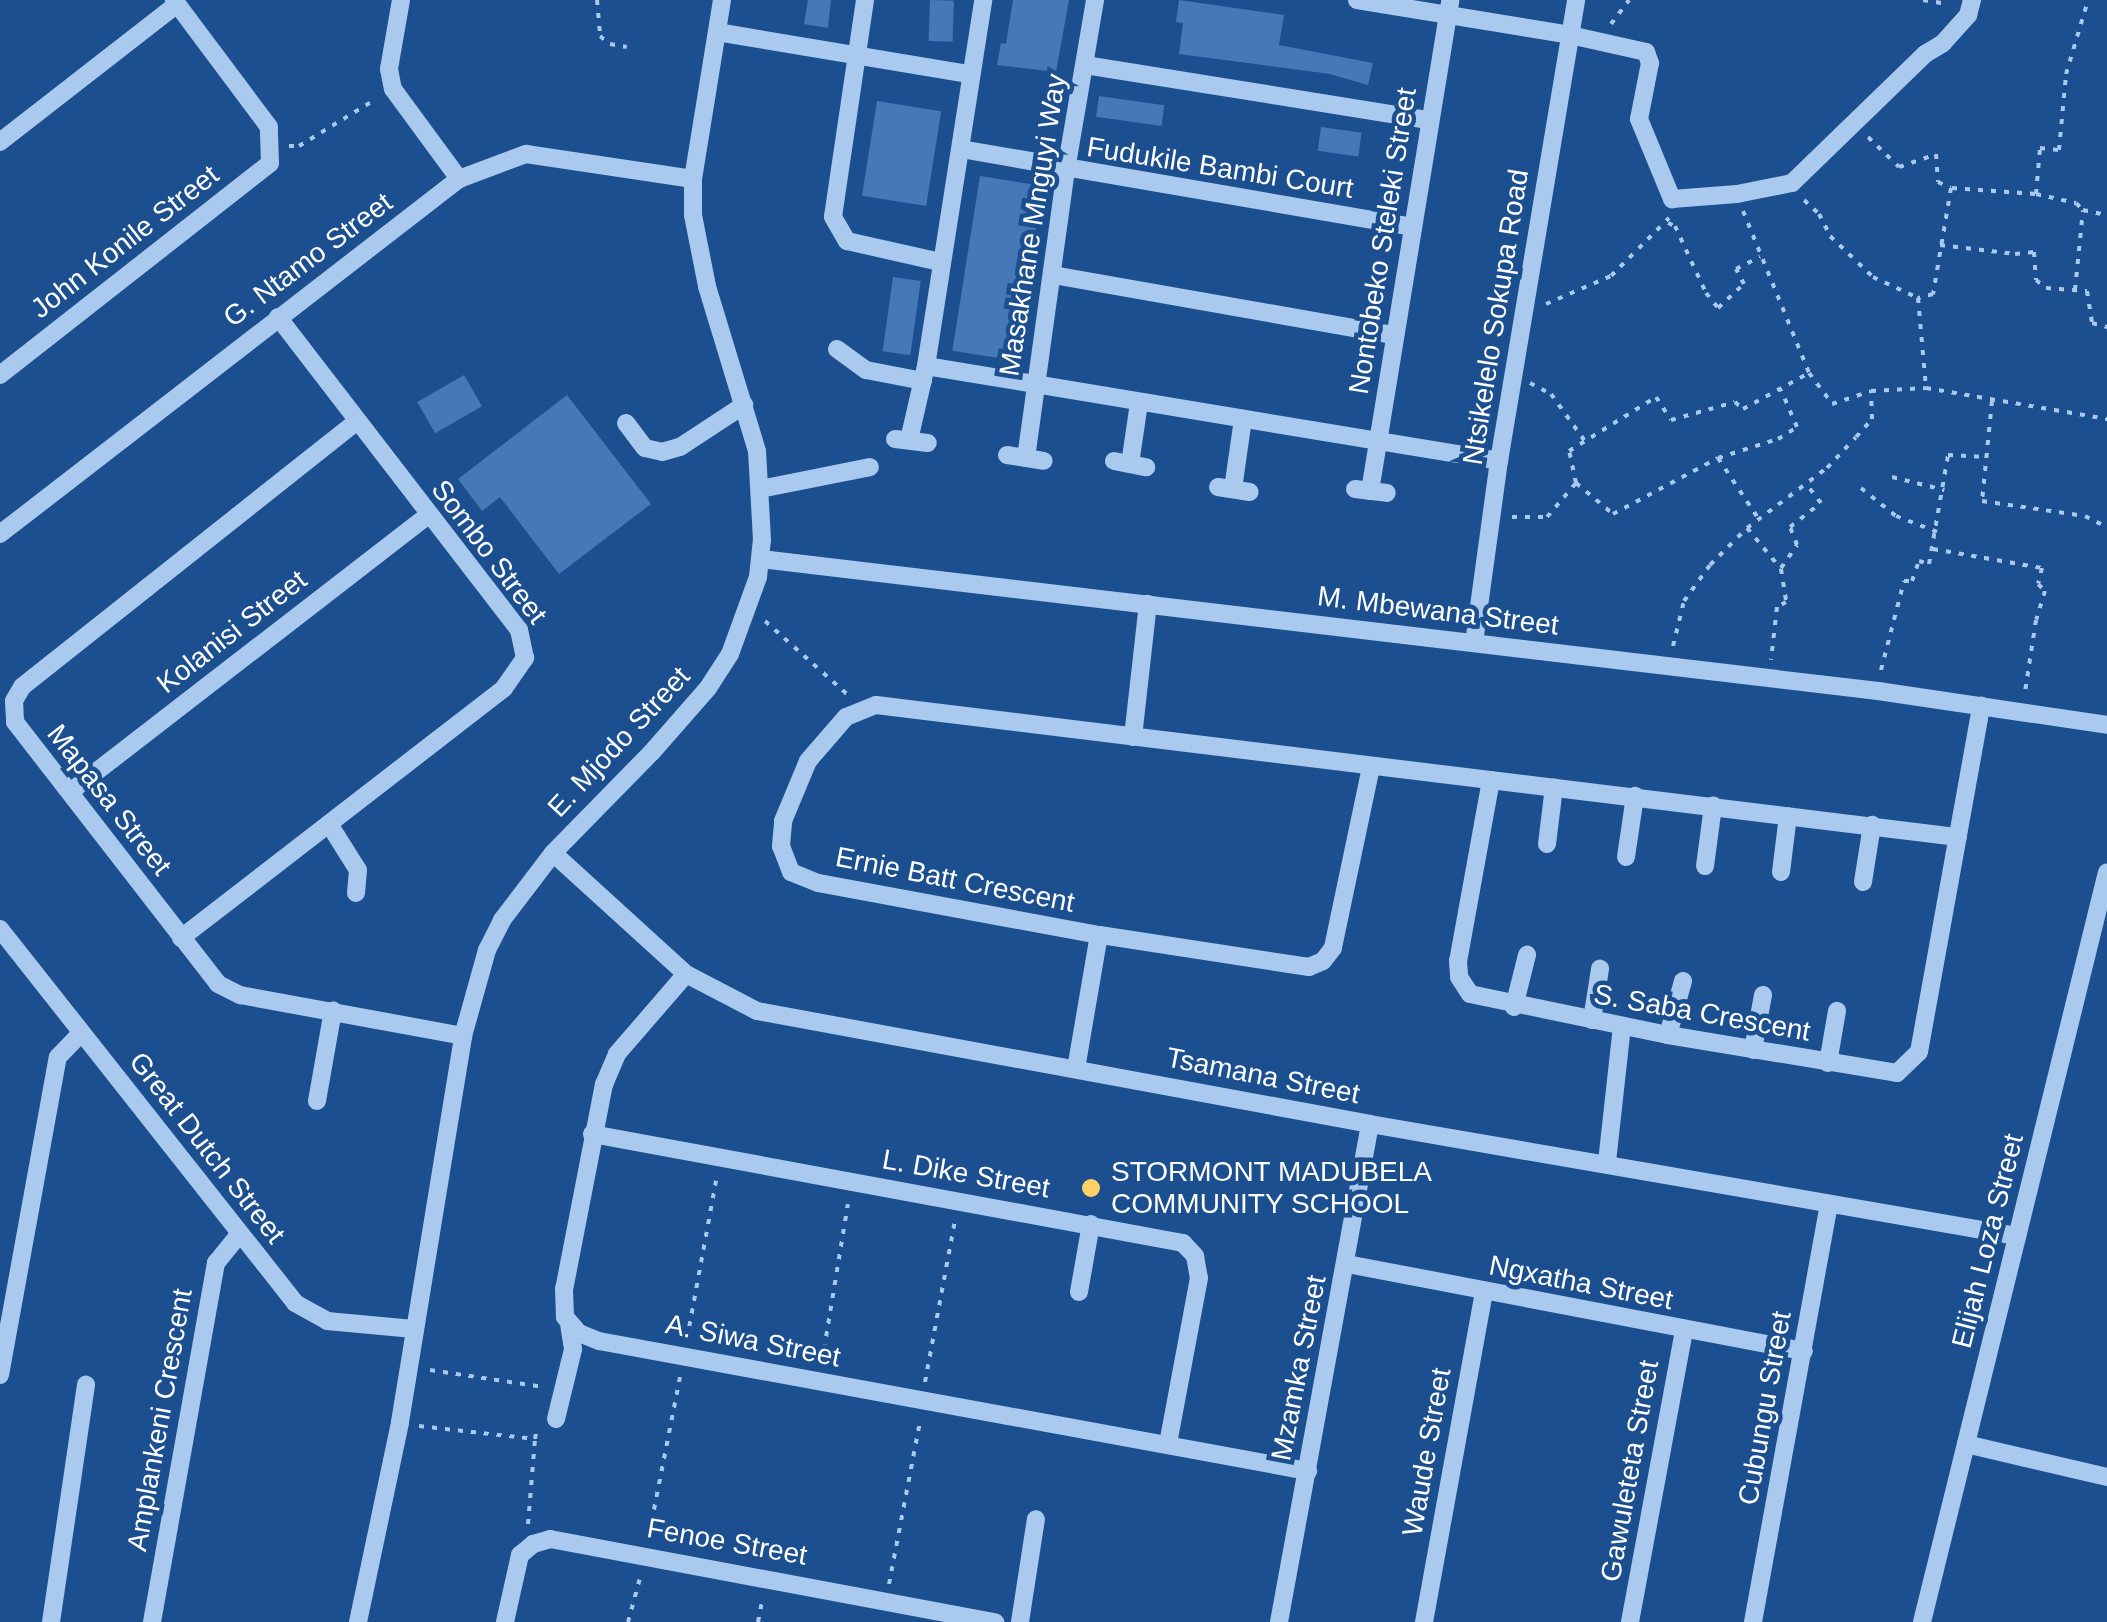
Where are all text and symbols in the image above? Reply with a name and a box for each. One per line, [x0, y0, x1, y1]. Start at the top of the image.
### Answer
street label: Masakhane Mnguyi Way [993, 71, 1073, 379]
street label: Nontobeko Steleki Street [1342, 85, 1424, 397]
street label: Fudukile Bambi Court [1084, 130, 1356, 206]
street label: John Konile Street [25, 158, 225, 326]
street label: Ntsikelelo Sokupa Road [1456, 167, 1536, 467]
street label: G. Ntamo Street [217, 186, 399, 334]
street label: Sombo Street [424, 474, 554, 630]
street label: Kolanisi Street [151, 563, 313, 701]
street label: M. Mbewana Street [1315, 580, 1561, 642]
street label: E. Mjodo Street [541, 660, 697, 824]
street label: Mapasa Street [40, 718, 178, 882]
street label: Ernie Batt Crescent [833, 840, 1077, 920]
street label: S. Saba Crescent [1591, 977, 1813, 1049]
street label: Tsamana Street [1164, 1041, 1362, 1111]
street label: Great Dutch Street [122, 1046, 292, 1250]
street label: Elijah Loza Street [1945, 1130, 2031, 1352]
street label: L. Dike Street [880, 1143, 1052, 1205]
place label: STORMONT MADUBELA COMMUNITY SCHOOL [1111, 1155, 1433, 1221]
marker: STORMONT MADUBELA COMMUNITY SCHOOL [1080, 1177, 1102, 1199]
street label: Ngxatha Street [1486, 1249, 1676, 1317]
street label: Mzamka Street [1265, 1272, 1333, 1464]
street label: Amplankeni Crescent [120, 1286, 200, 1554]
street label: A. Siwa Street [663, 1308, 843, 1374]
street label: Cubungu Street [1731, 1309, 1799, 1507]
street label: Gawuleteta Street [1594, 1358, 1666, 1584]
street label: Waude Street [1396, 1365, 1458, 1539]
street label: Fenoe Street [644, 1511, 810, 1573]

